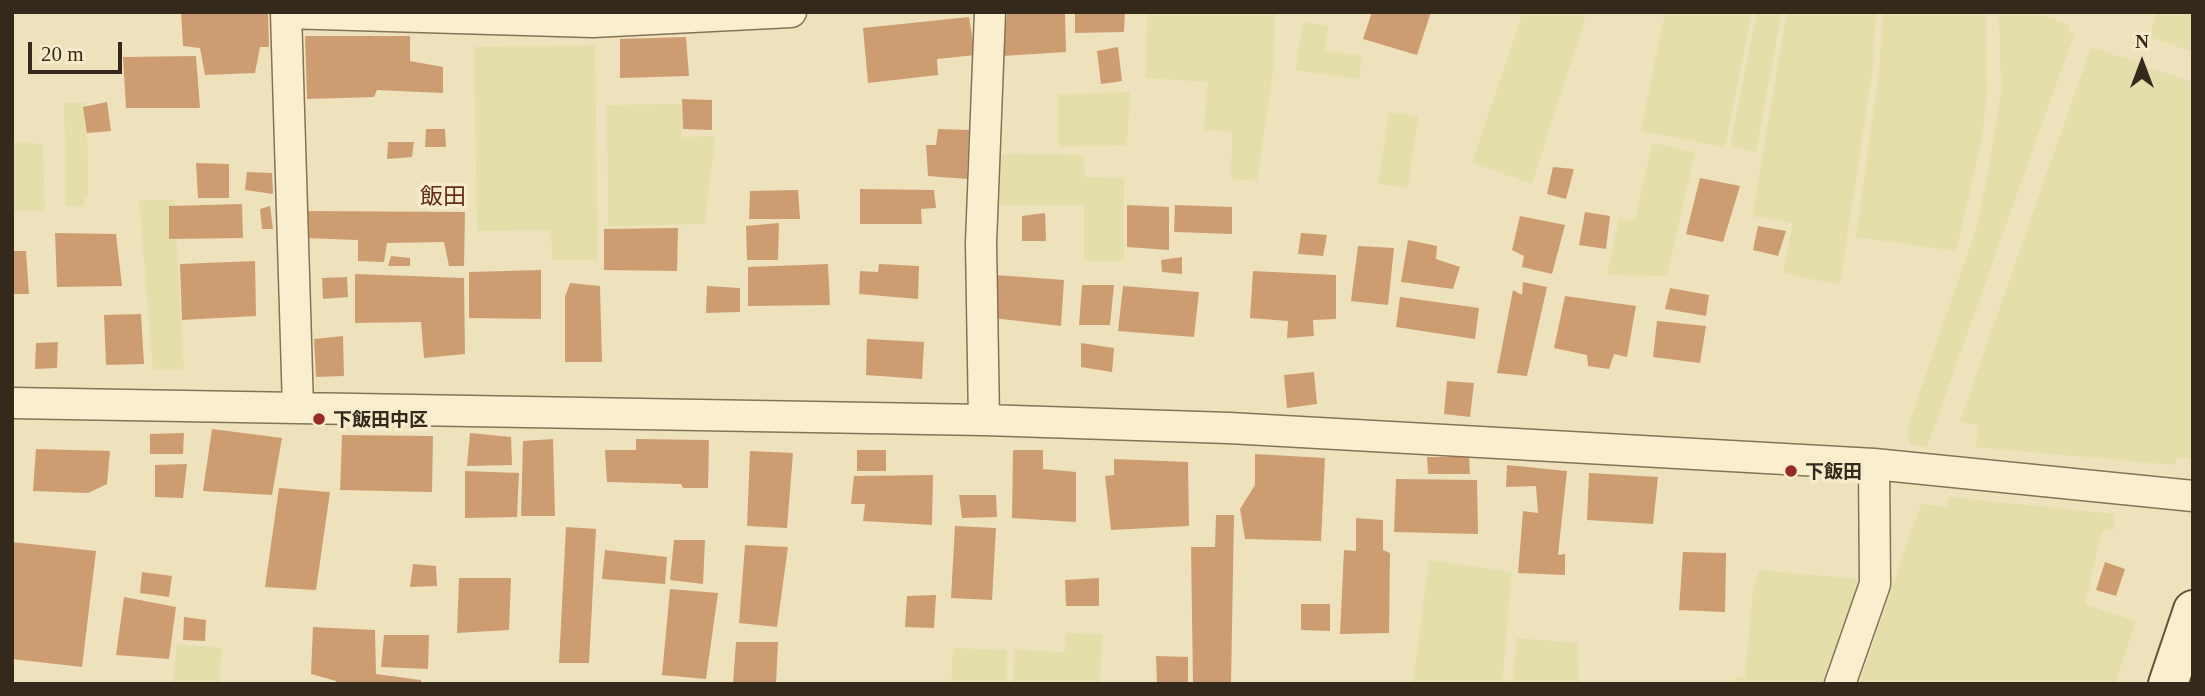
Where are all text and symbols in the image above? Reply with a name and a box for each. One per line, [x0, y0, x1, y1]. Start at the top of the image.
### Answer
scale bar [32, 28, 126, 72]
north arrow [2107, 28, 2177, 98]
text: N [2135, 31, 2149, 52]
text: 20 m [41, 42, 84, 66]
district label: 飯田 [420, 181, 466, 209]
place label: 下飯田中区 [333, 408, 428, 430]
marker: 下飯田中区 [311, 411, 327, 427]
place label: 下飯田 [1805, 460, 1862, 482]
marker: 下飯田 [1783, 463, 1799, 479]

